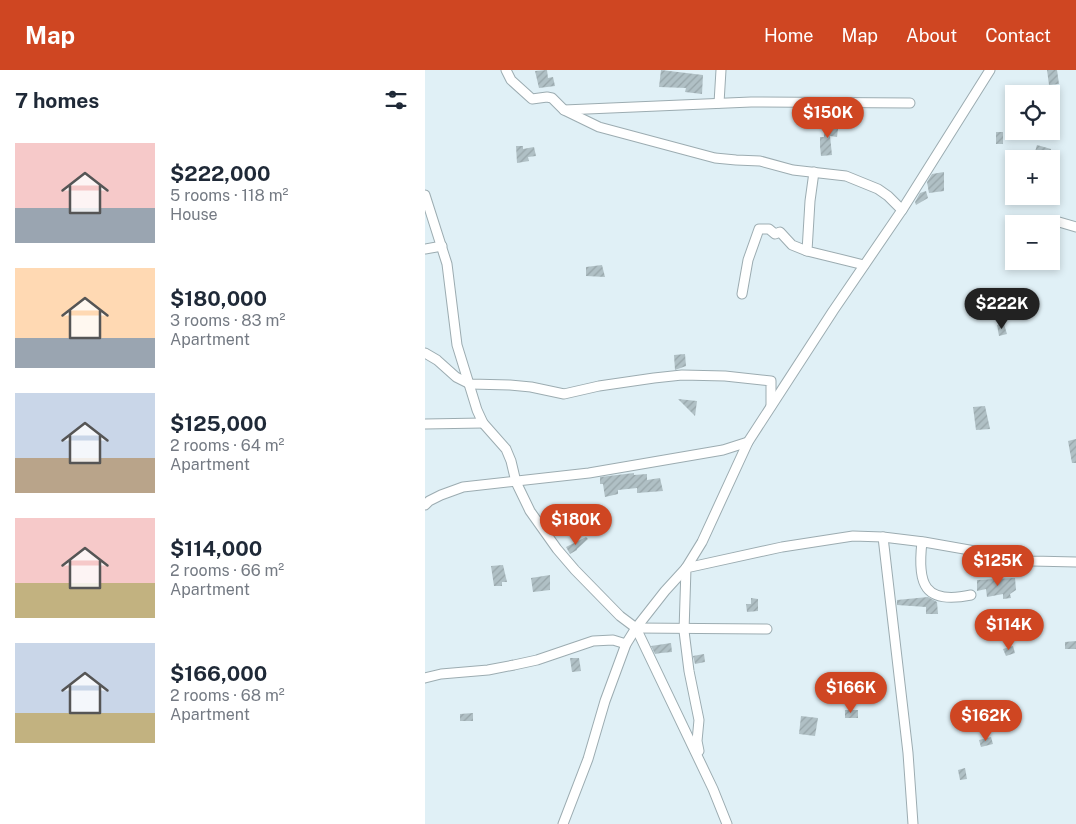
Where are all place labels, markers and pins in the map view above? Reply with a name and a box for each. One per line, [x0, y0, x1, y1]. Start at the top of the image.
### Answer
pin: $150K [793, 97, 863, 139]
pin: $222K [967, 288, 1037, 330]
pin: $180K [541, 504, 611, 546]
pin: $125K [963, 544, 1033, 587]
pin: $114K [974, 608, 1044, 651]
pin: $166K [816, 672, 886, 714]
pin: $162K [951, 700, 1021, 742]

